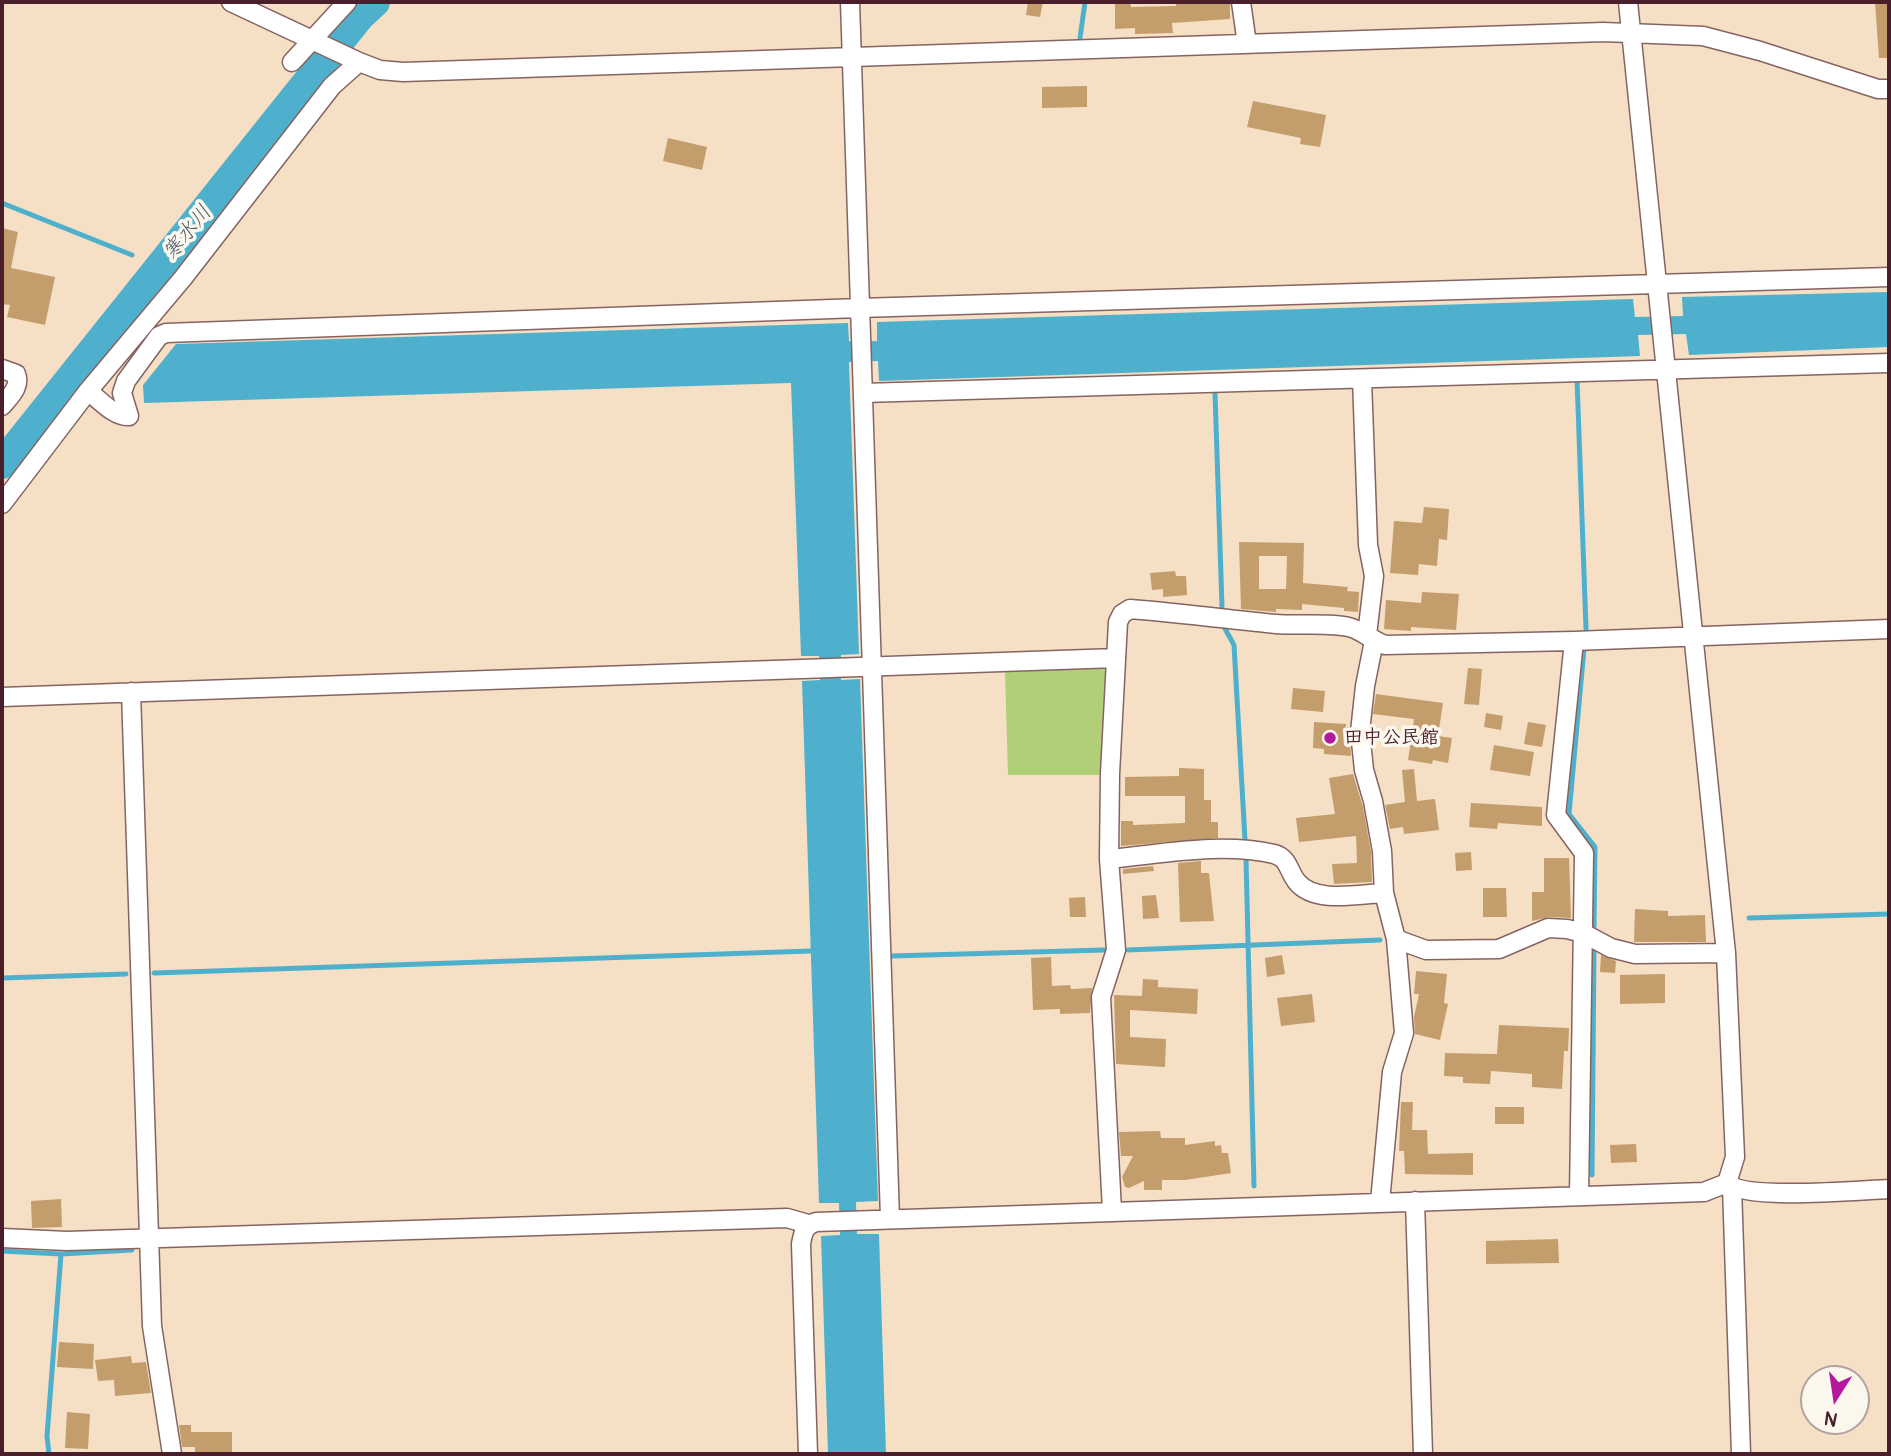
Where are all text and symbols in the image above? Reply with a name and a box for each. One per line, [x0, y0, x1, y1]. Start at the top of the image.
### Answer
water label: 寒水川 [158, 201, 218, 265]
place label: 田中公民館 [1344, 727, 1439, 749]
marker: 田中公民館 [1322, 730, 1338, 746]
north arrow [1800, 1365, 1870, 1435]
text: N [1822, 1406, 1840, 1432]

